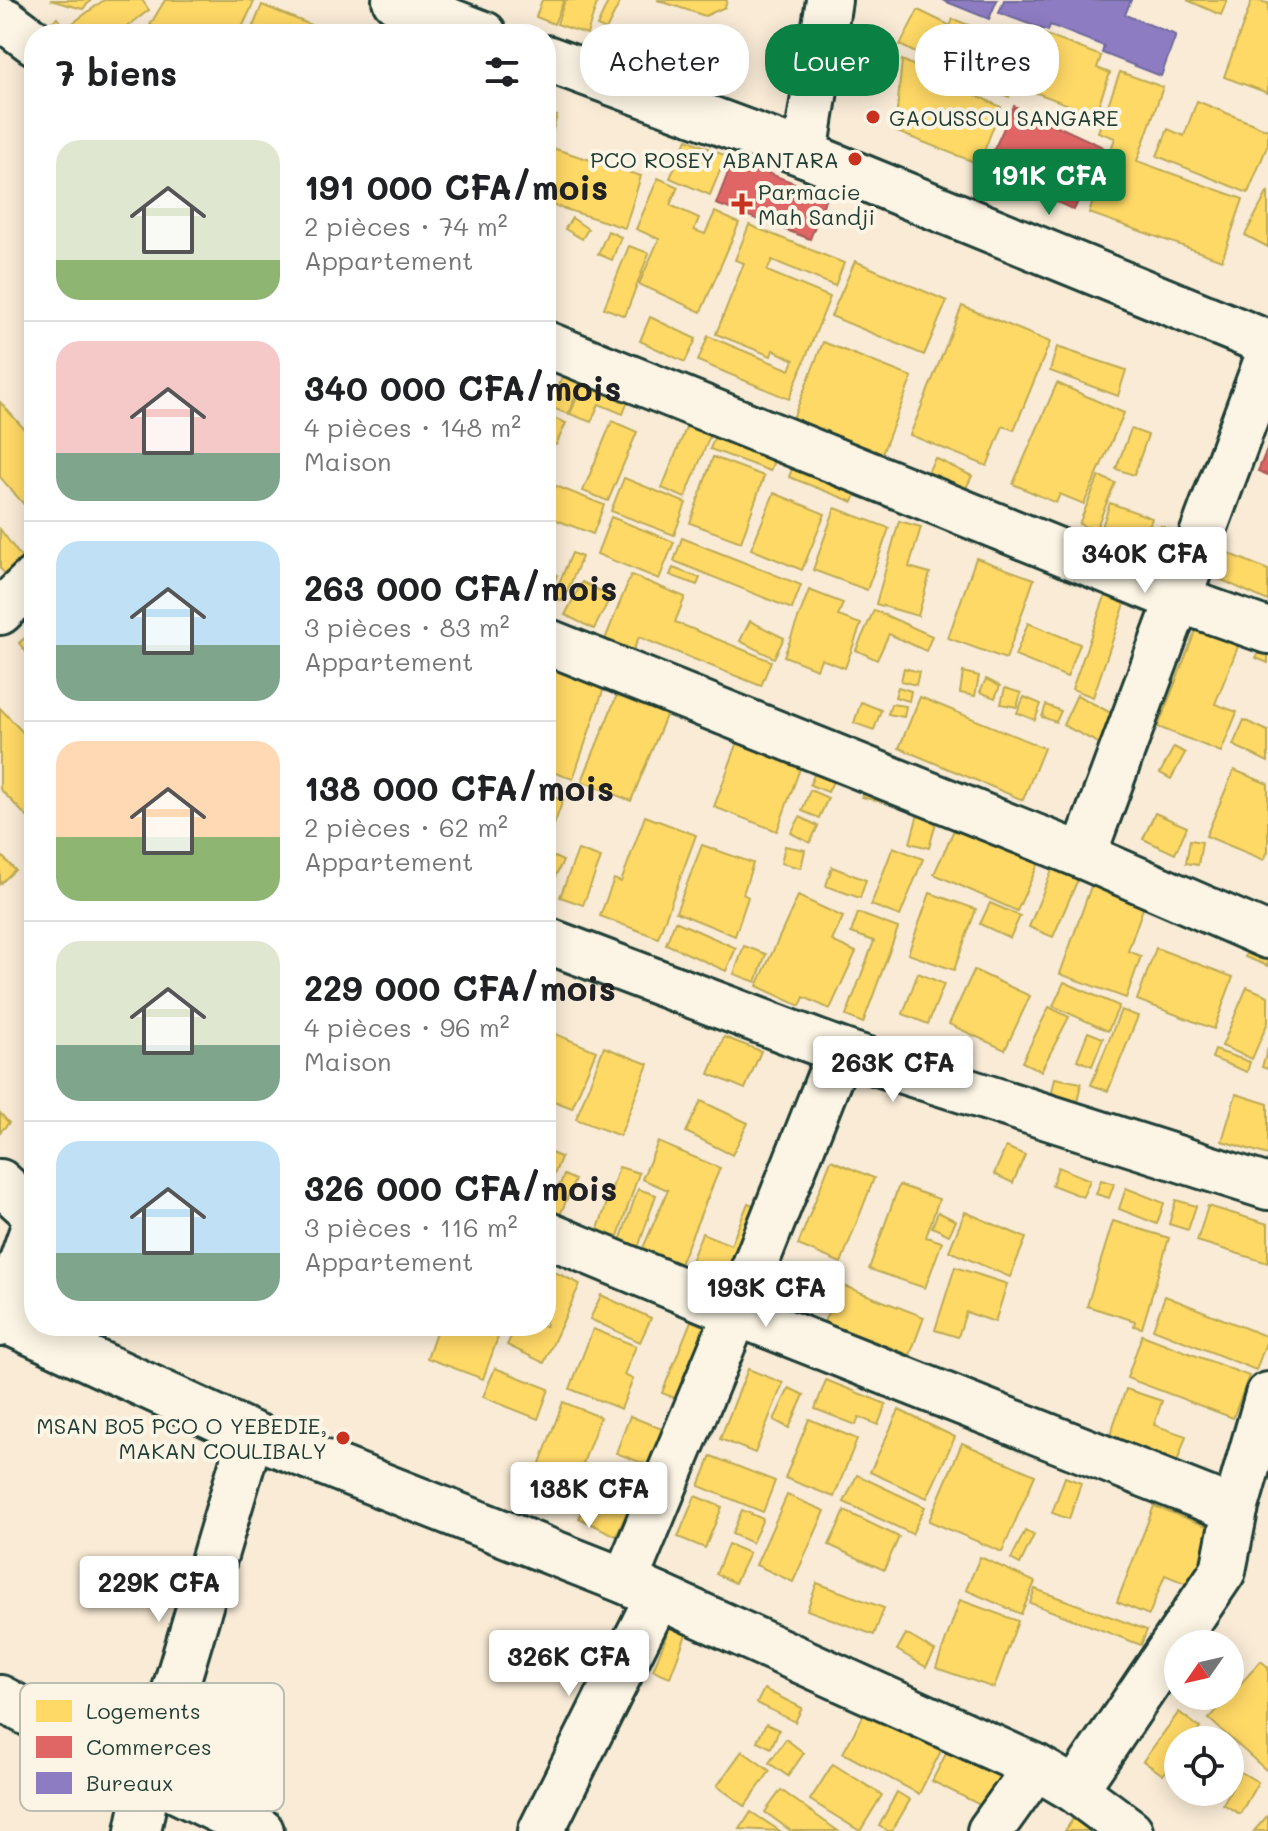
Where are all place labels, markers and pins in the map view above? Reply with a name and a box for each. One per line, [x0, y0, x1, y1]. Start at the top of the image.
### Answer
place label: GAOUSSOU SANGARE [889, 103, 1119, 132]
marker: GAOUSSOU SANGARE [864, 108, 882, 126]
place label: PCO ROSEY ABANTARA [590, 145, 839, 174]
pin: 191K CFA [966, 149, 1132, 217]
marker: PCO ROSEY ABANTARA [846, 150, 864, 168]
place label: Parmacie Mah Sandji [758, 177, 875, 231]
marker: Parmacie Mah Sandji [733, 195, 751, 213]
pin: 340K CFA [1062, 527, 1228, 595]
pin: 263K CFA [810, 1036, 976, 1104]
pin: 193K CFA [683, 1261, 849, 1329]
place label: MSAN B05 PCO O YEBEDIE, MAKAN COULIBALY [36, 1411, 327, 1465]
marker: MSAN B05 PCO O YEBEDIE, MAKAN COULIBALY [334, 1429, 352, 1447]
pin: 138K CFA [506, 1462, 672, 1530]
pin: 229K CFA [76, 1556, 242, 1624]
pin: 326K CFA [486, 1630, 652, 1698]

